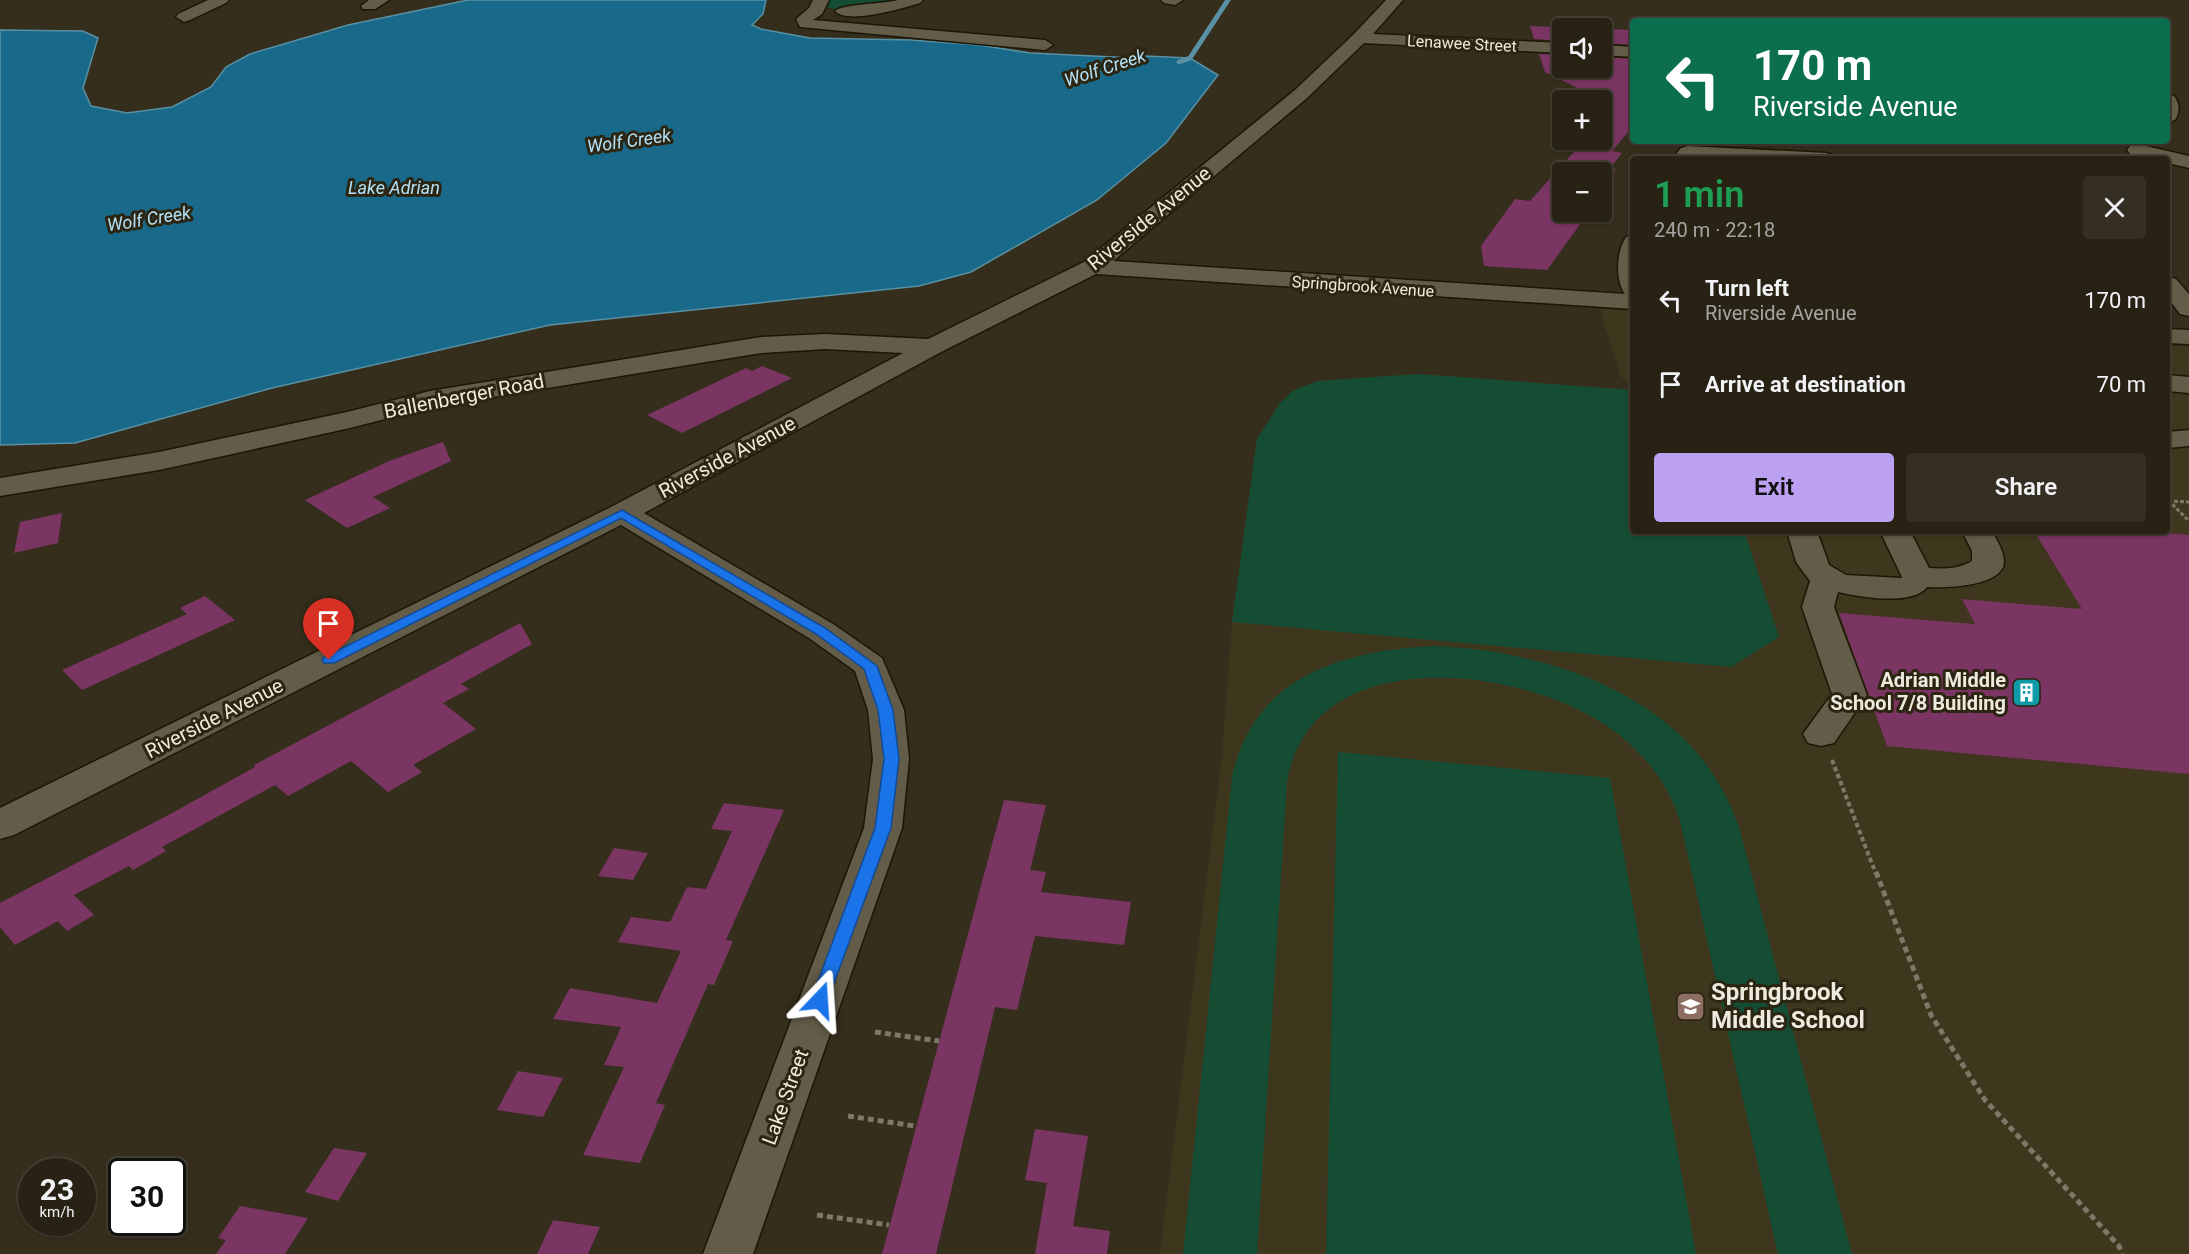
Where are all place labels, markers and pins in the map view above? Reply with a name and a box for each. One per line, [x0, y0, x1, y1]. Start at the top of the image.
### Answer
pin [303, 598, 354, 660]
place label: Adrian Middle School 7/8 Building [1830, 668, 2006, 715]
building icon: Adrian Middle School 7/8 Building [2011, 676, 2043, 708]
place label: Springbrook Middle School [1711, 978, 1865, 1034]
school or university icon: Springbrook Middle School [1674, 990, 1706, 1022]

